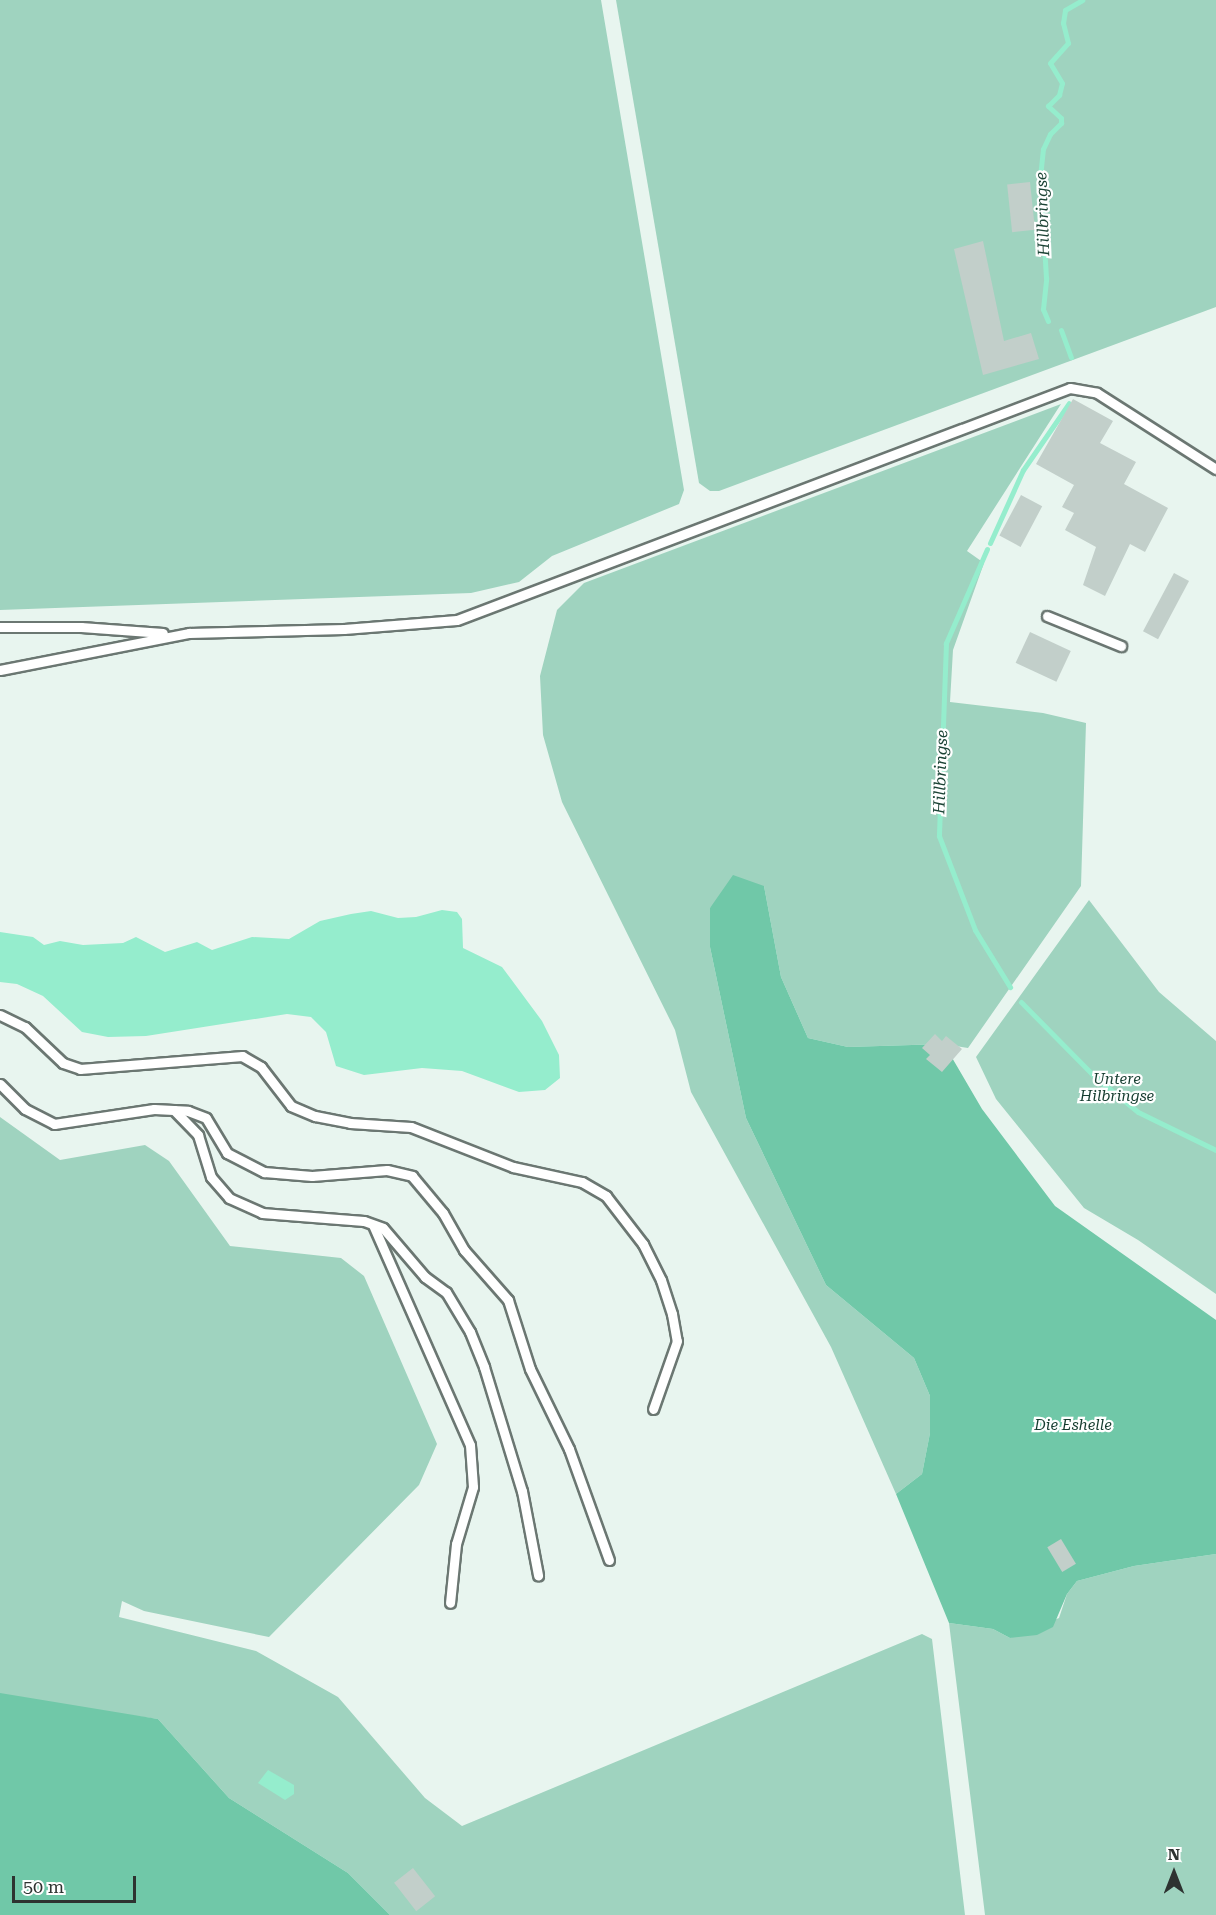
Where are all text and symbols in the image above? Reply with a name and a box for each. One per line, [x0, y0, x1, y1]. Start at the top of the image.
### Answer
water label: Hillbringse [1032, 172, 1054, 256]
water label: Hillbringse [930, 730, 952, 814]
park label: Untere Hilbringse [1080, 1070, 1154, 1105]
park label: Die Eshelle [1034, 1417, 1112, 1435]
north arrow [1144, 1843, 1204, 1903]
text: N [1168, 1845, 1180, 1864]
scale bar [15, 1864, 140, 1902]
text: 50 m [23, 1876, 64, 1897]

